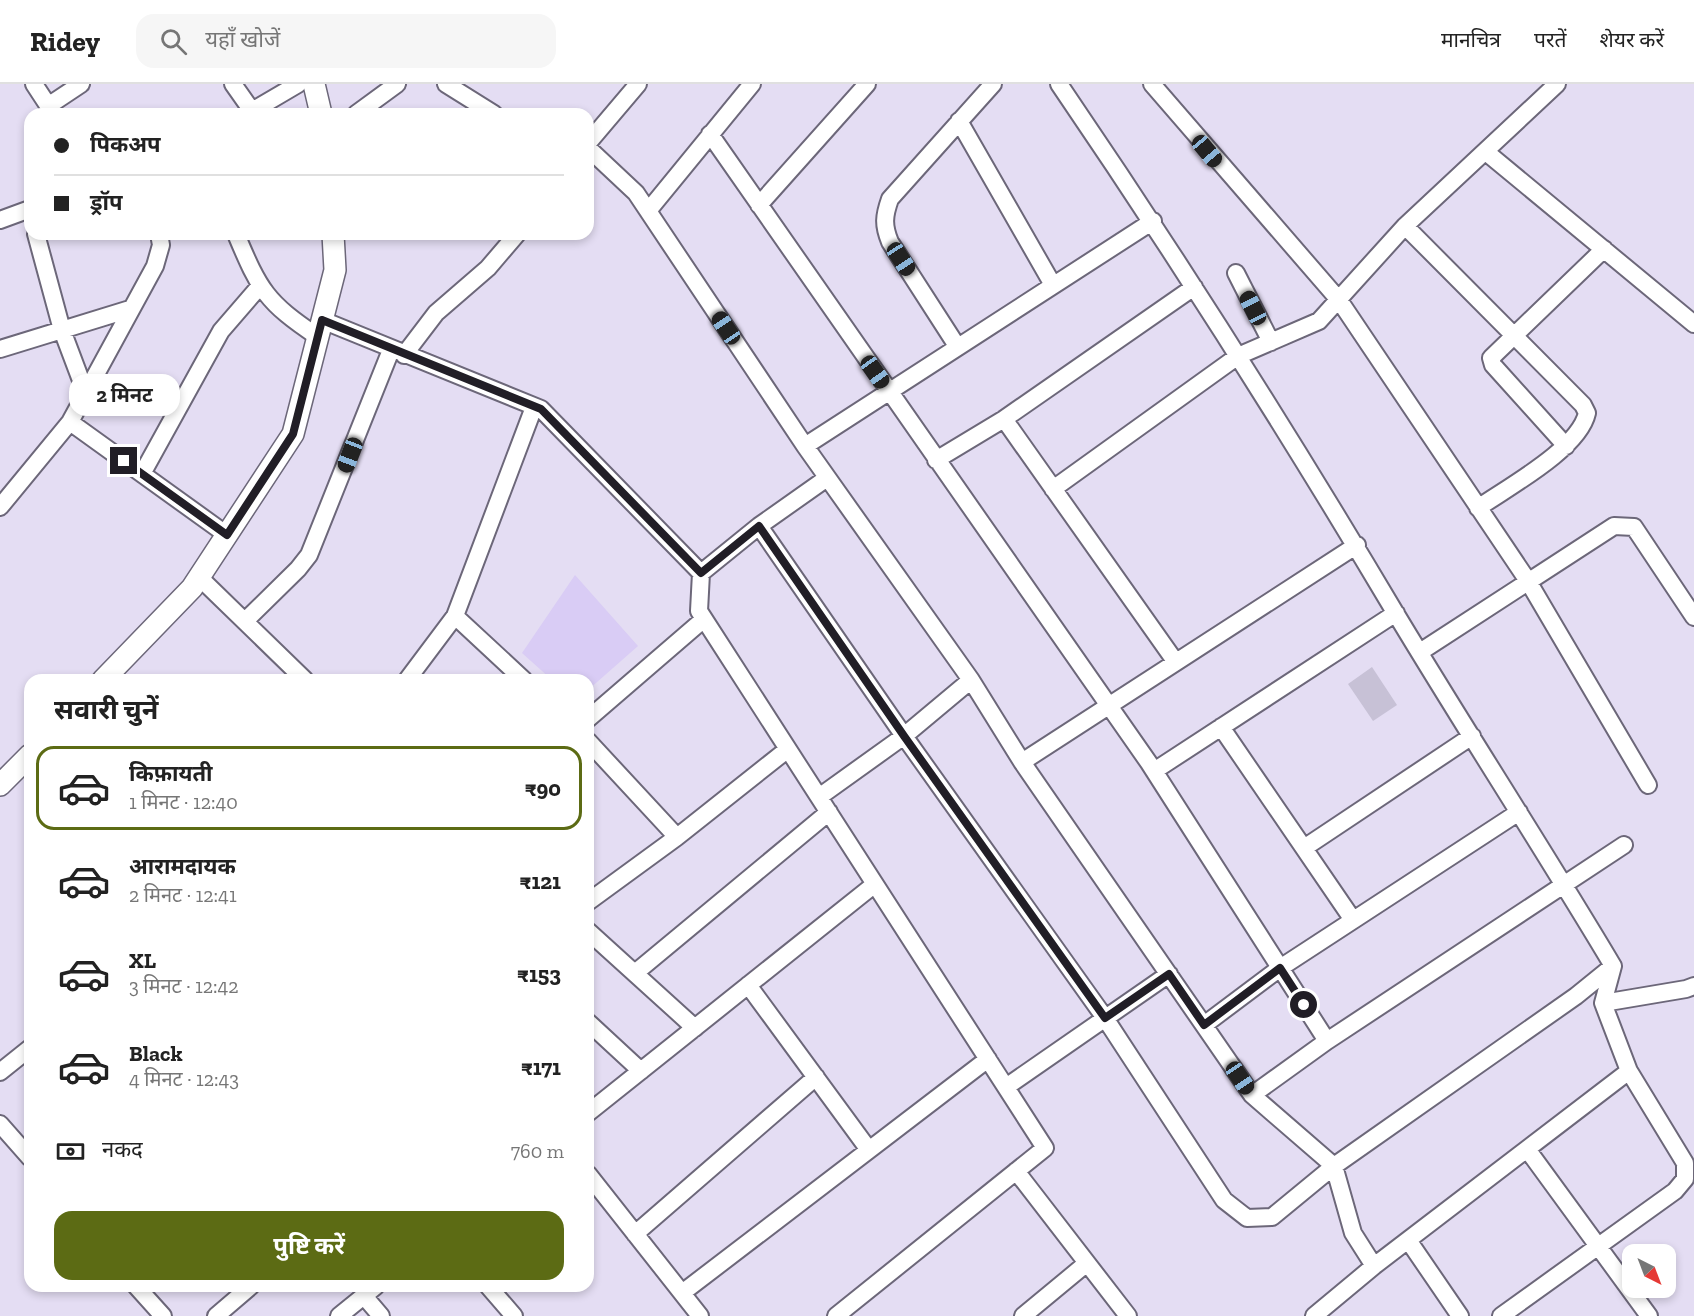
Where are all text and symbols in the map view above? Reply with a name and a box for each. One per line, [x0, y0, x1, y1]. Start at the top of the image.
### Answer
search box [136, 14, 556, 68]
text: Ridey [30, 25, 100, 58]
icon: search [157, 25, 190, 58]
text: यहाँ खोजें [205, 26, 280, 53]
text: मानचित्र [1441, 27, 1501, 52]
text: परतें [1534, 27, 1566, 52]
text: शेयर करें [1599, 27, 1664, 52]
text: पिकअप [90, 131, 161, 158]
car [1189, 131, 1225, 171]
text: ड्रॉप [90, 189, 123, 216]
car [884, 239, 918, 279]
car [1237, 288, 1269, 328]
car [708, 308, 744, 348]
car [857, 352, 893, 392]
callout: 2 मिनट [68, 374, 180, 416]
text: 2 मिनट [96, 383, 153, 407]
car [335, 435, 365, 475]
route end [110, 447, 137, 474]
text: सवारी चुनें [54, 694, 158, 726]
text: किफ़ायती [129, 760, 213, 787]
icon: car [57, 761, 111, 815]
text: ₹90 [525, 775, 561, 802]
text: 1 मिनट · 12:40 [129, 790, 238, 814]
text: आरामदायक [129, 853, 236, 880]
icon: car [57, 854, 111, 908]
text: ₹121 [520, 868, 561, 895]
text: 2 मिनट · 12:41 [129, 883, 237, 907]
icon: car [57, 947, 111, 1001]
text: XL [129, 947, 156, 974]
text: ₹153 [517, 961, 561, 988]
text: 3 मिनट · 12:42 [129, 974, 239, 998]
route start [1290, 991, 1317, 1018]
icon: car [57, 1040, 111, 1094]
text: Black [129, 1040, 183, 1067]
text: ₹171 [521, 1054, 561, 1081]
car [1222, 1058, 1258, 1098]
text: 4 मिनट · 12:43 [129, 1067, 239, 1091]
icon: cash [54, 1135, 87, 1168]
text: नकद [102, 1136, 143, 1163]
text: 760 m [511, 1139, 564, 1163]
button: पुष्टि करें [54, 1211, 564, 1280]
north arrow [1622, 1244, 1676, 1298]
map controls [1622, 1244, 1676, 1298]

